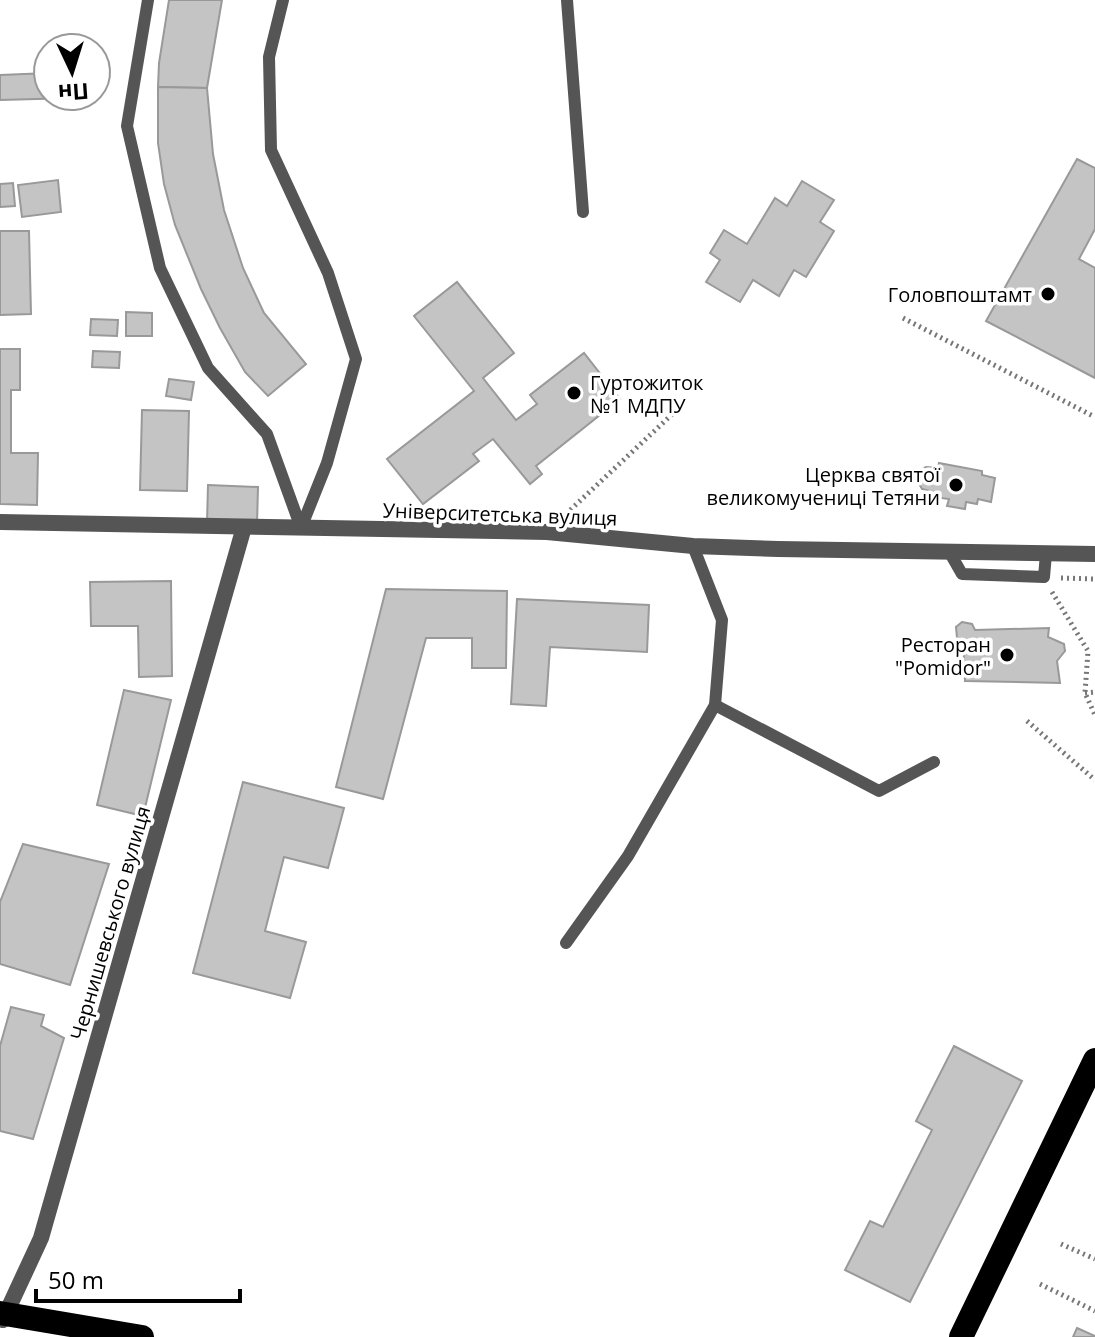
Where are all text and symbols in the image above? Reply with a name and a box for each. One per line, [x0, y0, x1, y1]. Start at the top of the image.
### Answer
north arrow [32, 32, 112, 112]
text: Пн [57, 77, 90, 109]
place label: Головпоштамт [888, 281, 1032, 308]
marker: Головпоштамт [1039, 285, 1057, 303]
place label: Гуртожиток №1 МДПУ [590, 369, 704, 419]
marker: Гуртожиток №1 МДПУ [565, 384, 583, 402]
place label: Церква святої великомучениці Тетяни [706, 461, 941, 511]
marker: Церква святої великомучениці Тетяни [947, 476, 965, 494]
street label: Університетська вулиця [382, 496, 618, 532]
place label: Ресторан "Pomidor" [895, 631, 991, 681]
marker: Ресторан "Pomidor" [998, 646, 1016, 664]
street label: Чернишевського вулиця [64, 803, 156, 1043]
scale bar [36, 1253, 240, 1303]
text: 50 m [48, 1263, 104, 1296]

